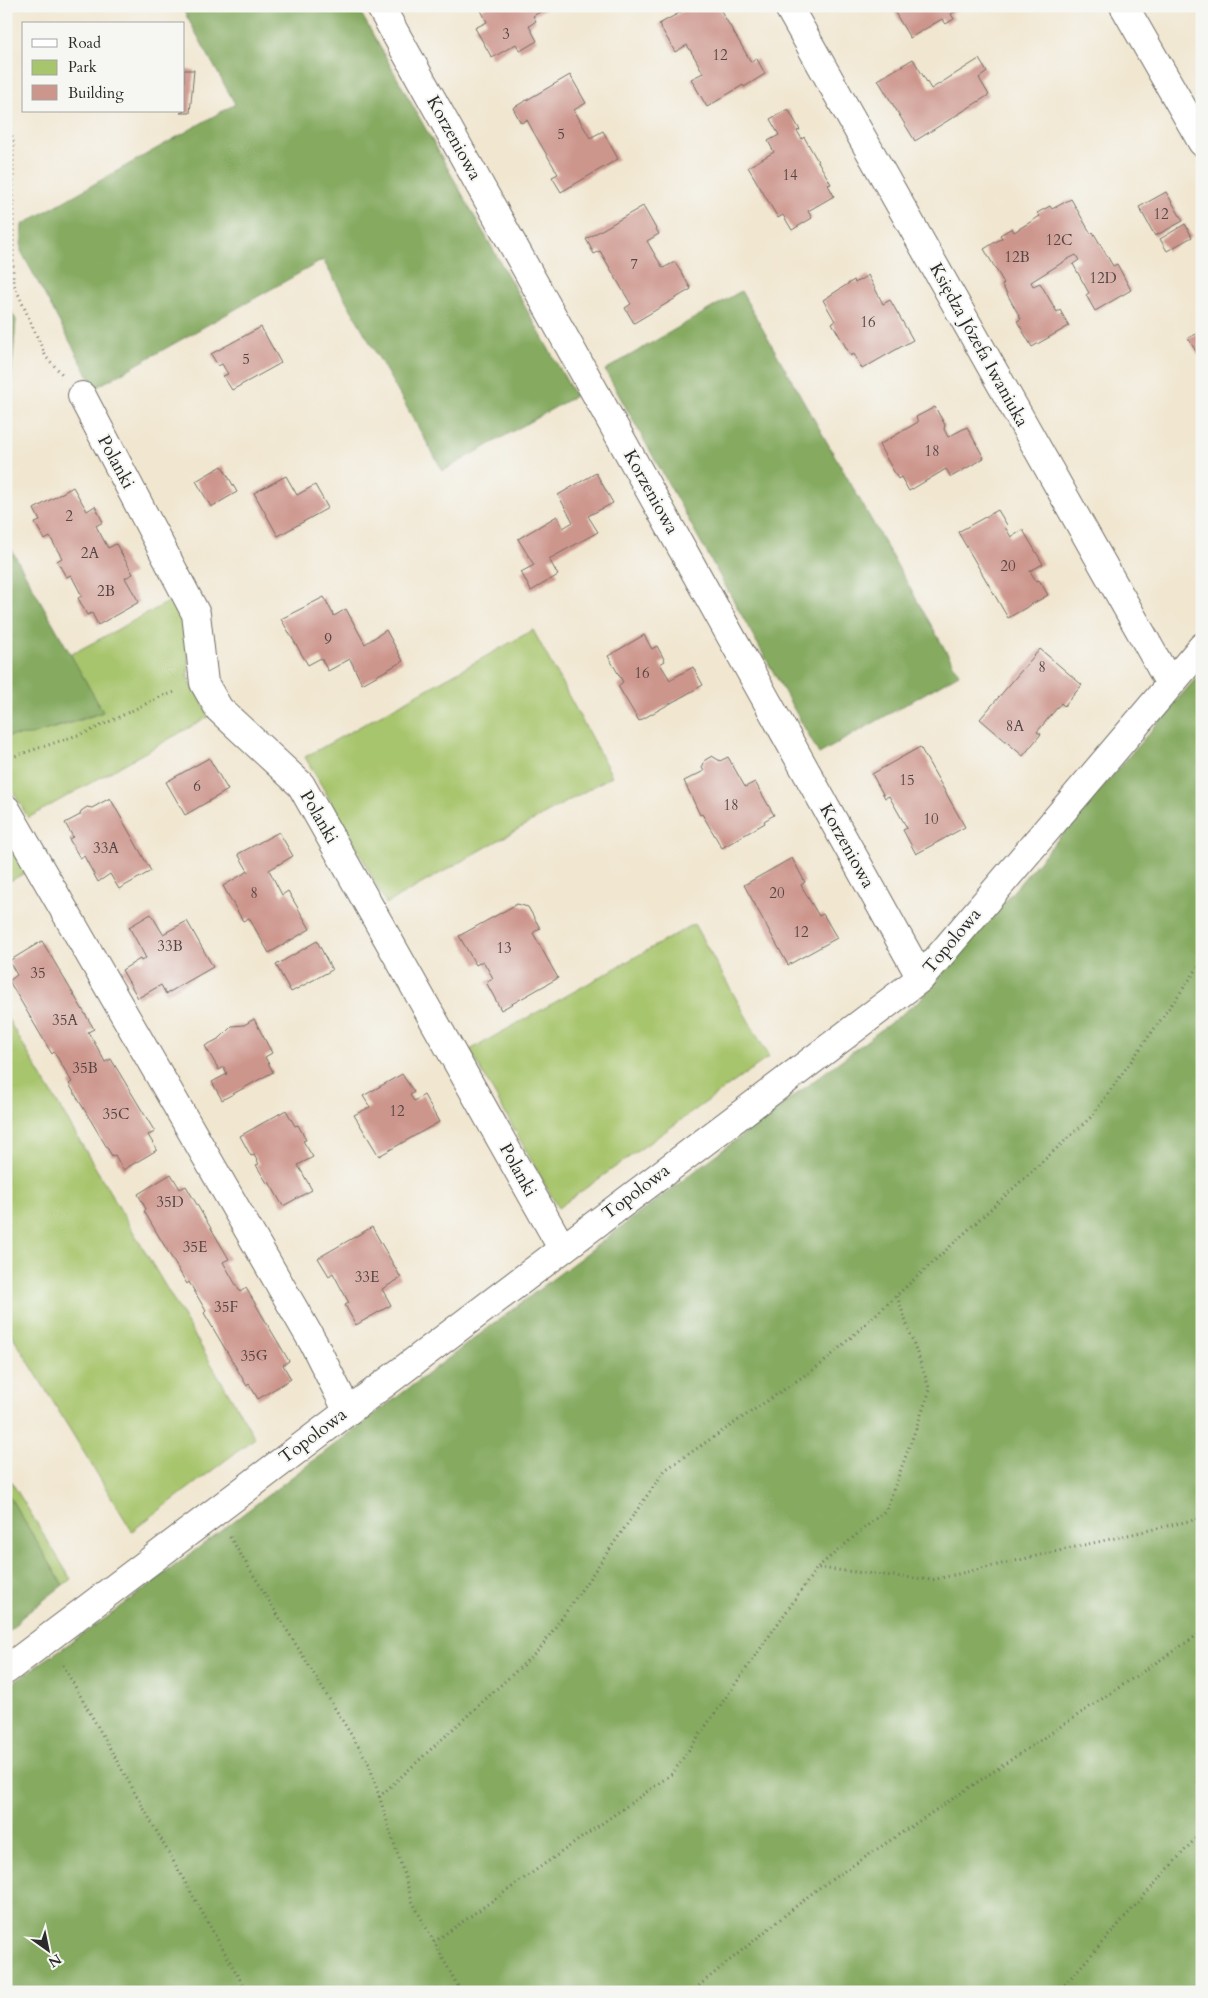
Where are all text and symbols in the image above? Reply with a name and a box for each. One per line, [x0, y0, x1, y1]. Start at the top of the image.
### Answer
legend [22, 22, 185, 112]
house number: 3 [502, 24, 510, 44]
text: Road [68, 33, 101, 53]
house number: 12 [712, 45, 728, 65]
text: Park [68, 57, 97, 77]
text: Building [68, 83, 124, 103]
street label: Korzeniowa [420, 91, 488, 185]
house number: 5 [557, 124, 565, 144]
house number: 14 [782, 165, 798, 185]
house number: 12 [1153, 204, 1169, 224]
house number: 12C [1046, 230, 1072, 250]
house number: 12B [1004, 247, 1030, 267]
house number: 7 [630, 254, 638, 274]
street label: Księdza Józefa Iwaniuka [923, 258, 1035, 432]
house number: 12D [1089, 268, 1117, 288]
house number: 16 [860, 312, 876, 332]
house number: 5 [242, 349, 250, 369]
street label: Polanki [91, 431, 141, 493]
house number: 18 [924, 441, 940, 461]
street label: Korzeniowa [617, 445, 685, 539]
house number: 2 [65, 506, 73, 526]
house number: 2A [81, 543, 100, 563]
house number: 20 [1000, 556, 1016, 576]
house number: 2B [97, 581, 115, 601]
house number: 9 [324, 629, 332, 649]
house number: 8 [1038, 657, 1046, 677]
house number: 16 [634, 663, 650, 683]
house number: 8A [1006, 716, 1025, 736]
house number: 15 [899, 770, 915, 790]
house number: 6 [193, 776, 201, 796]
street label: Polanki [294, 786, 344, 848]
house number: 18 [723, 795, 739, 815]
street label: Korzeniowa [813, 799, 881, 893]
house number: 10 [923, 809, 939, 829]
house number: 33A [93, 838, 119, 858]
house number: 8 [250, 883, 258, 903]
house number: 20 [769, 883, 785, 903]
street label: Topolowa [917, 903, 987, 979]
house number: 12 [793, 922, 809, 942]
house number: 33B [157, 936, 183, 956]
house number: 13 [496, 938, 512, 958]
house number: 35 [30, 963, 46, 983]
house number: 35A [52, 1010, 78, 1030]
house number: 35B [72, 1058, 98, 1078]
house number: 12 [389, 1101, 405, 1121]
house number: 35C [103, 1104, 129, 1124]
street label: Polanki [493, 1139, 543, 1201]
street label: Topolowa [597, 1158, 675, 1226]
house number: 35D [156, 1192, 184, 1212]
house number: 35E [183, 1237, 207, 1257]
house number: 33E [355, 1267, 379, 1287]
house number: 35F [214, 1297, 238, 1317]
house number: 35G [240, 1346, 268, 1366]
street label: Topolowa [274, 1402, 352, 1470]
north arrow [22, 1926, 72, 1976]
text: N [45, 1949, 65, 1972]

